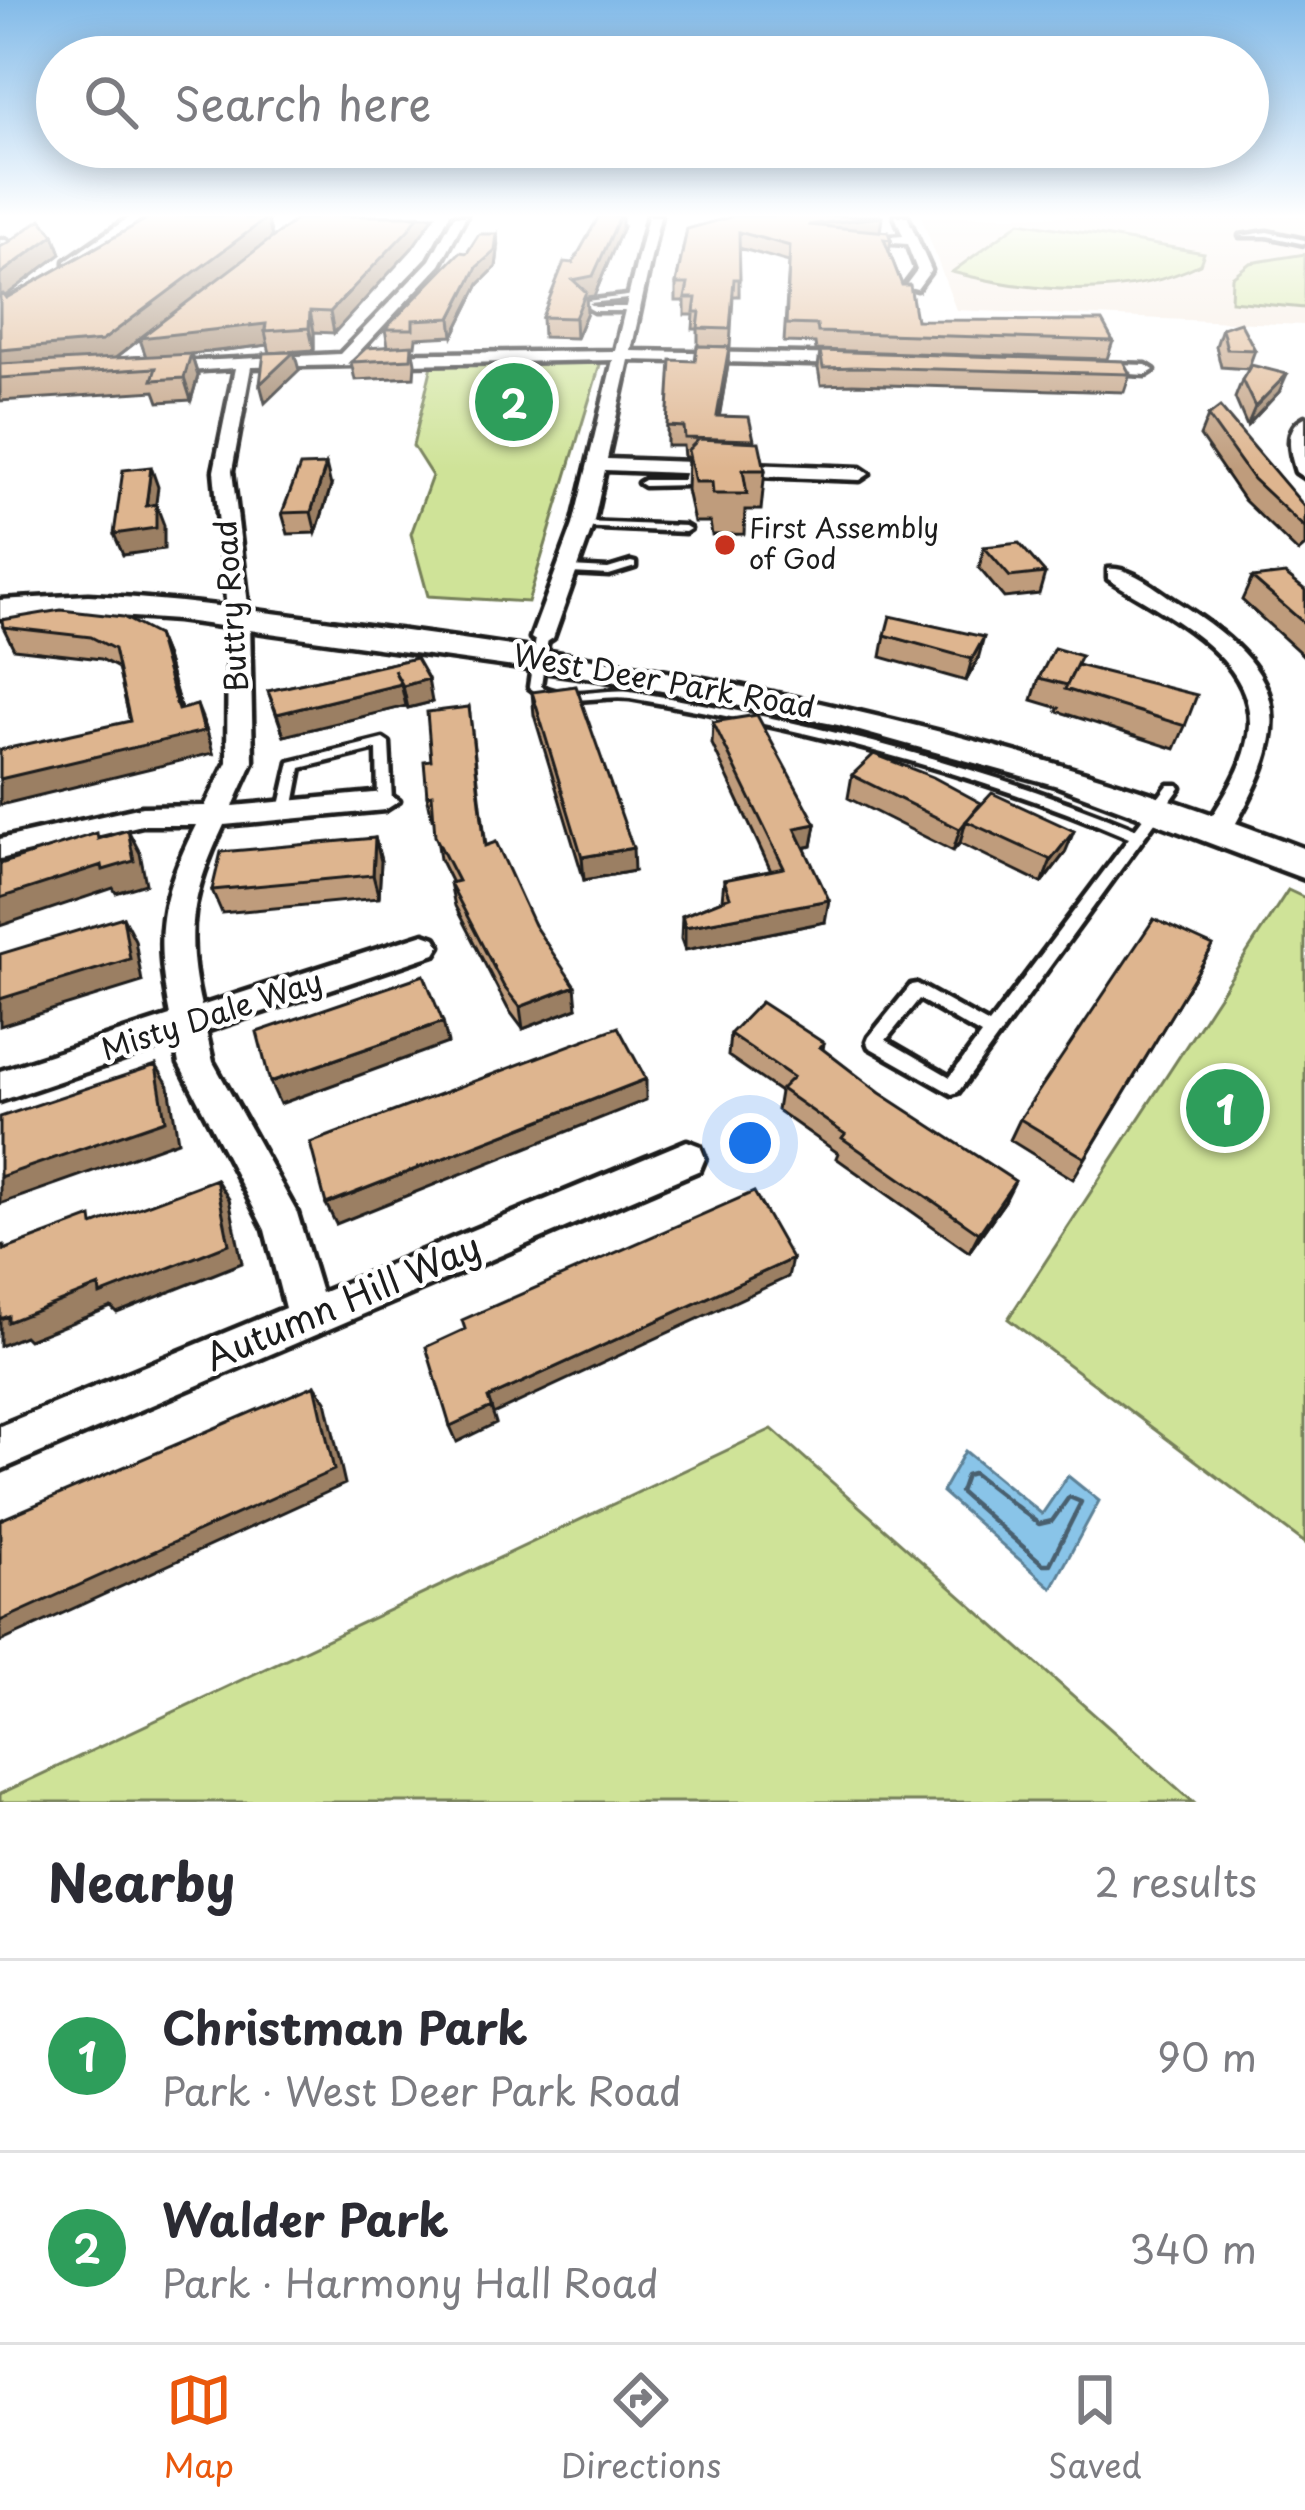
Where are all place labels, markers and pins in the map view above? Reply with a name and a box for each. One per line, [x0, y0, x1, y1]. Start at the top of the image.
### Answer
pin: 2 [475, 357, 553, 447]
place label: First Assembly of God [749, 506, 939, 578]
marker: First Assembly of God [712, 532, 738, 558]
pin: 1 [1186, 1063, 1264, 1153]

